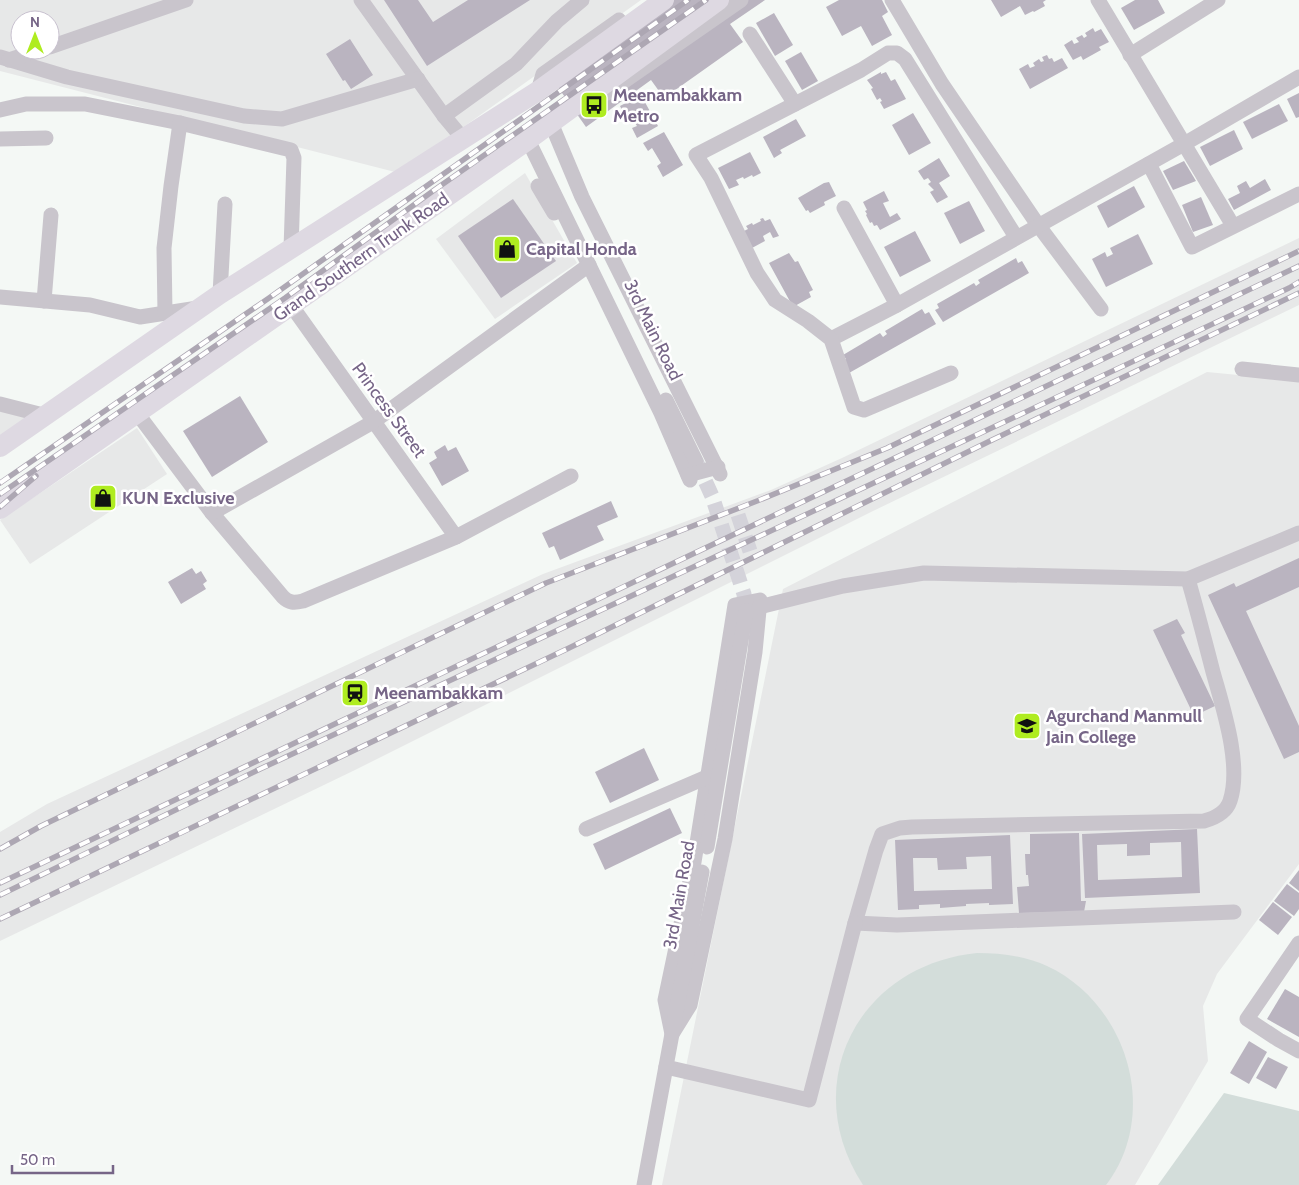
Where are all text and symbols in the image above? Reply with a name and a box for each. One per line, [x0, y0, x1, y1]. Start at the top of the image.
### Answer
north arrow [10, 10, 60, 60]
text: N [30, 13, 40, 31]
place label: Meenambakkam Metro [613, 84, 742, 127]
bus stop icon: Meenambakkam Metro [579, 90, 609, 120]
street label: Grand Southern Trunk Road [269, 188, 453, 326]
shop icon: Capital Honda [492, 234, 522, 264]
place label: Capital Honda [526, 238, 637, 260]
street label: 3rd Main Road [619, 276, 687, 384]
street label: Princess Street [347, 358, 431, 462]
shop icon: KUN Exclusive [88, 483, 118, 513]
place label: KUN Exclusive [122, 487, 235, 509]
station icon: Meenambakkam [340, 678, 370, 708]
place label: Meenambakkam [374, 682, 503, 704]
place label: Agurchand Manmull Jain College [1045, 705, 1202, 748]
school or university icon: Agurchand Manmull Jain College [1012, 711, 1042, 741]
street label: 3rd Main Road [659, 839, 699, 951]
scale bar [12, 1142, 114, 1174]
text: 50 m [20, 1151, 55, 1169]

